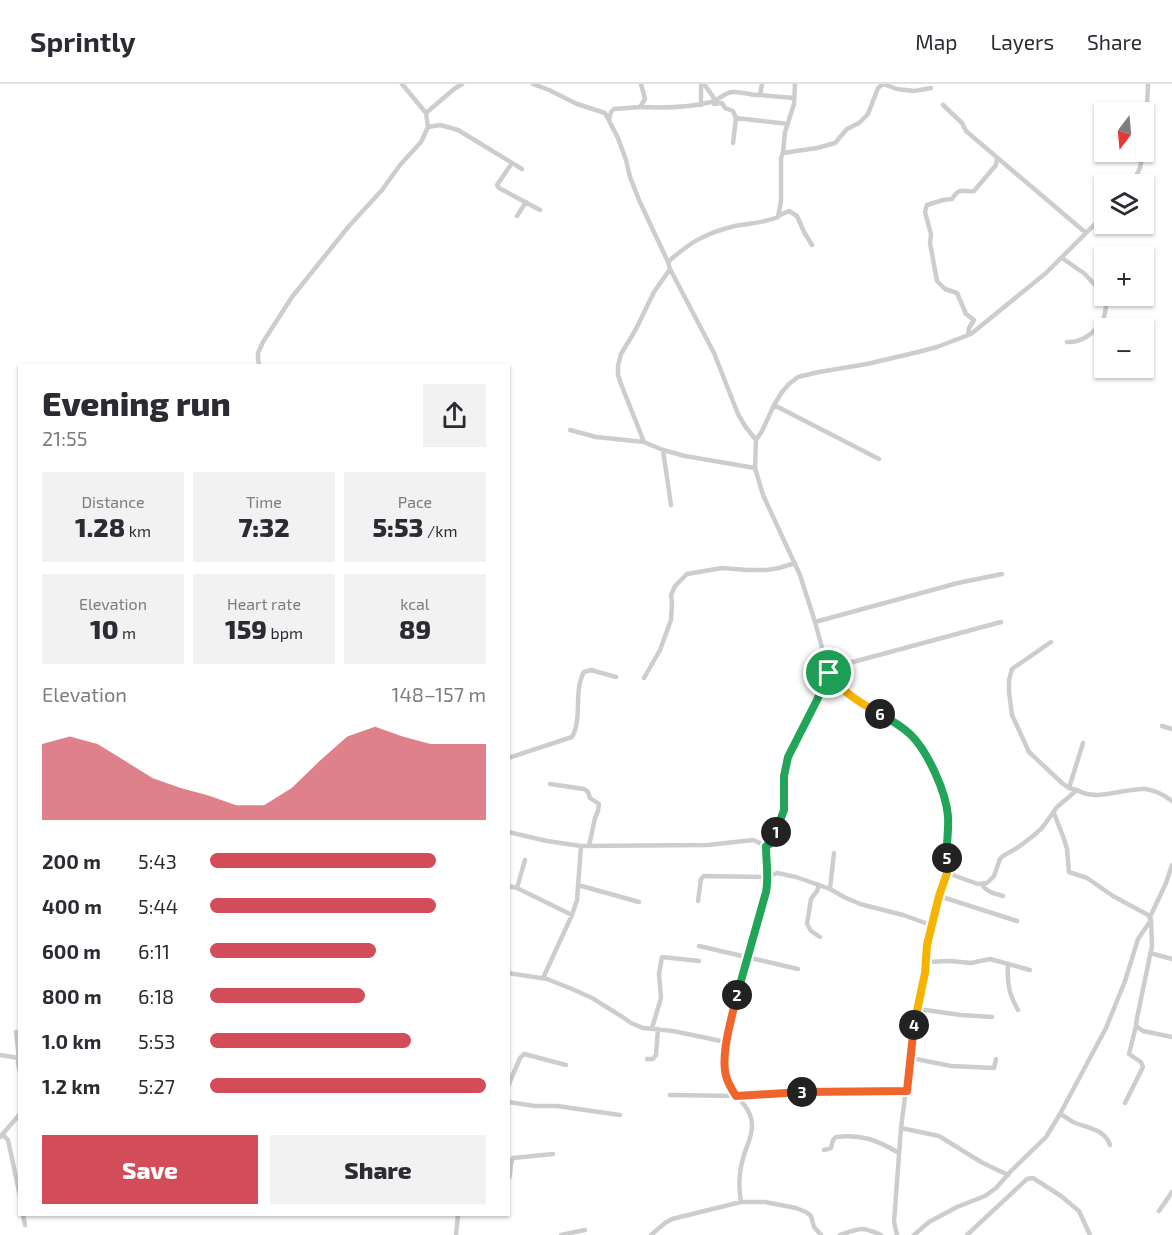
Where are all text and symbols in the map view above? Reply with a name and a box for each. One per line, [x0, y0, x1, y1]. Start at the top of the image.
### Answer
text: Sprintly [30, 24, 136, 58]
text: Map [915, 29, 957, 54]
text: Layers [990, 29, 1054, 54]
text: Share [1087, 29, 1142, 54]
north arrow [1094, 102, 1154, 162]
map controls [1094, 102, 1154, 378]
button: layers [1094, 174, 1154, 234]
button: + [1094, 246, 1154, 306]
button: − [1094, 318, 1154, 378]
text: Evening run [42, 383, 231, 423]
button: share [423, 384, 486, 447]
text: 21:55 [42, 426, 87, 450]
text: Distance [81, 492, 145, 511]
text: Time [246, 492, 282, 511]
text: Pace [398, 492, 432, 511]
text: 1.28 [75, 511, 125, 542]
text: 7:32 [238, 511, 290, 542]
text: 5:53 [372, 511, 424, 542]
text: km [125, 521, 151, 540]
text: /km [424, 521, 458, 540]
text: Elevation [79, 594, 147, 613]
text: Heart rate [227, 594, 301, 613]
text: kcal [400, 594, 430, 613]
text: 10 [90, 613, 118, 644]
text: 159 [225, 613, 267, 644]
text: 89 [399, 613, 431, 644]
text: m [118, 623, 136, 642]
text: bpm [267, 623, 303, 642]
pin [803, 647, 854, 698]
icon: arrive [812, 656, 845, 689]
text: Elevation [42, 682, 127, 706]
text: 148–157 m [392, 682, 486, 706]
pin: 6 [865, 699, 895, 729]
text: 6 [875, 704, 885, 723]
pin: 1 [761, 817, 791, 847]
text: 1 [773, 822, 779, 841]
pin: 5 [932, 843, 962, 873]
text: 5 [943, 848, 951, 867]
text: 200 m [42, 849, 101, 873]
text: 5:43 [138, 849, 177, 873]
text: 400 m [42, 894, 102, 918]
text: 5:44 [138, 894, 178, 918]
text: 600 m [42, 939, 101, 963]
text: 6:11 [138, 939, 170, 963]
pin: 2 [722, 980, 752, 1010]
text: 800 m [42, 984, 102, 1008]
text: 6:18 [138, 984, 174, 1008]
text: 2 [732, 985, 742, 1004]
pin: 4 [899, 1010, 929, 1040]
text: 4 [909, 1015, 919, 1034]
text: 1.0 km [42, 1029, 101, 1053]
text: 5:53 [138, 1029, 175, 1053]
text: 1.2 km [42, 1074, 100, 1098]
text: 5:27 [138, 1074, 175, 1098]
pin: 3 [787, 1077, 817, 1107]
text: 3 [797, 1082, 807, 1101]
button: Save [42, 1135, 258, 1204]
button: Share [270, 1135, 486, 1204]

